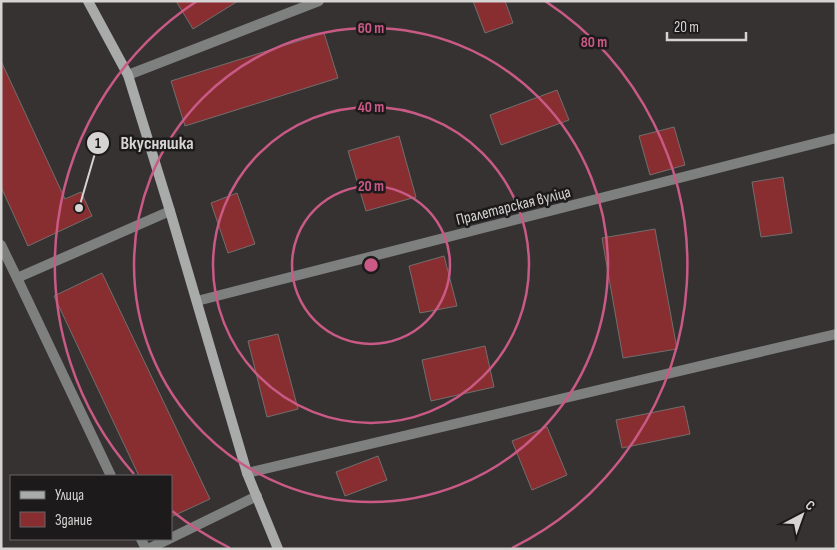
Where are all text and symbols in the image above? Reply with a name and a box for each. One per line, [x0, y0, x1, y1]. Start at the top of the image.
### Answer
scale bar [667, 10, 746, 42]
text: 20 m [674, 18, 699, 37]
text: 60 m [358, 19, 384, 38]
text: 80 m [581, 33, 607, 52]
text: 40 m [358, 98, 384, 117]
callout: Вкусняшка [86, 126, 204, 159]
text: Вкусняшка [120, 133, 194, 154]
text: 1 [95, 134, 101, 153]
text: 20 m [358, 177, 384, 196]
street label: Пралетарская вуліца [454, 183, 573, 230]
centre of rings [362, 256, 380, 274]
legend [10, 475, 172, 540]
text: Улица [55, 486, 84, 505]
north arrow [777, 490, 827, 540]
text: С [802, 497, 818, 514]
text: Здание [55, 511, 92, 530]

